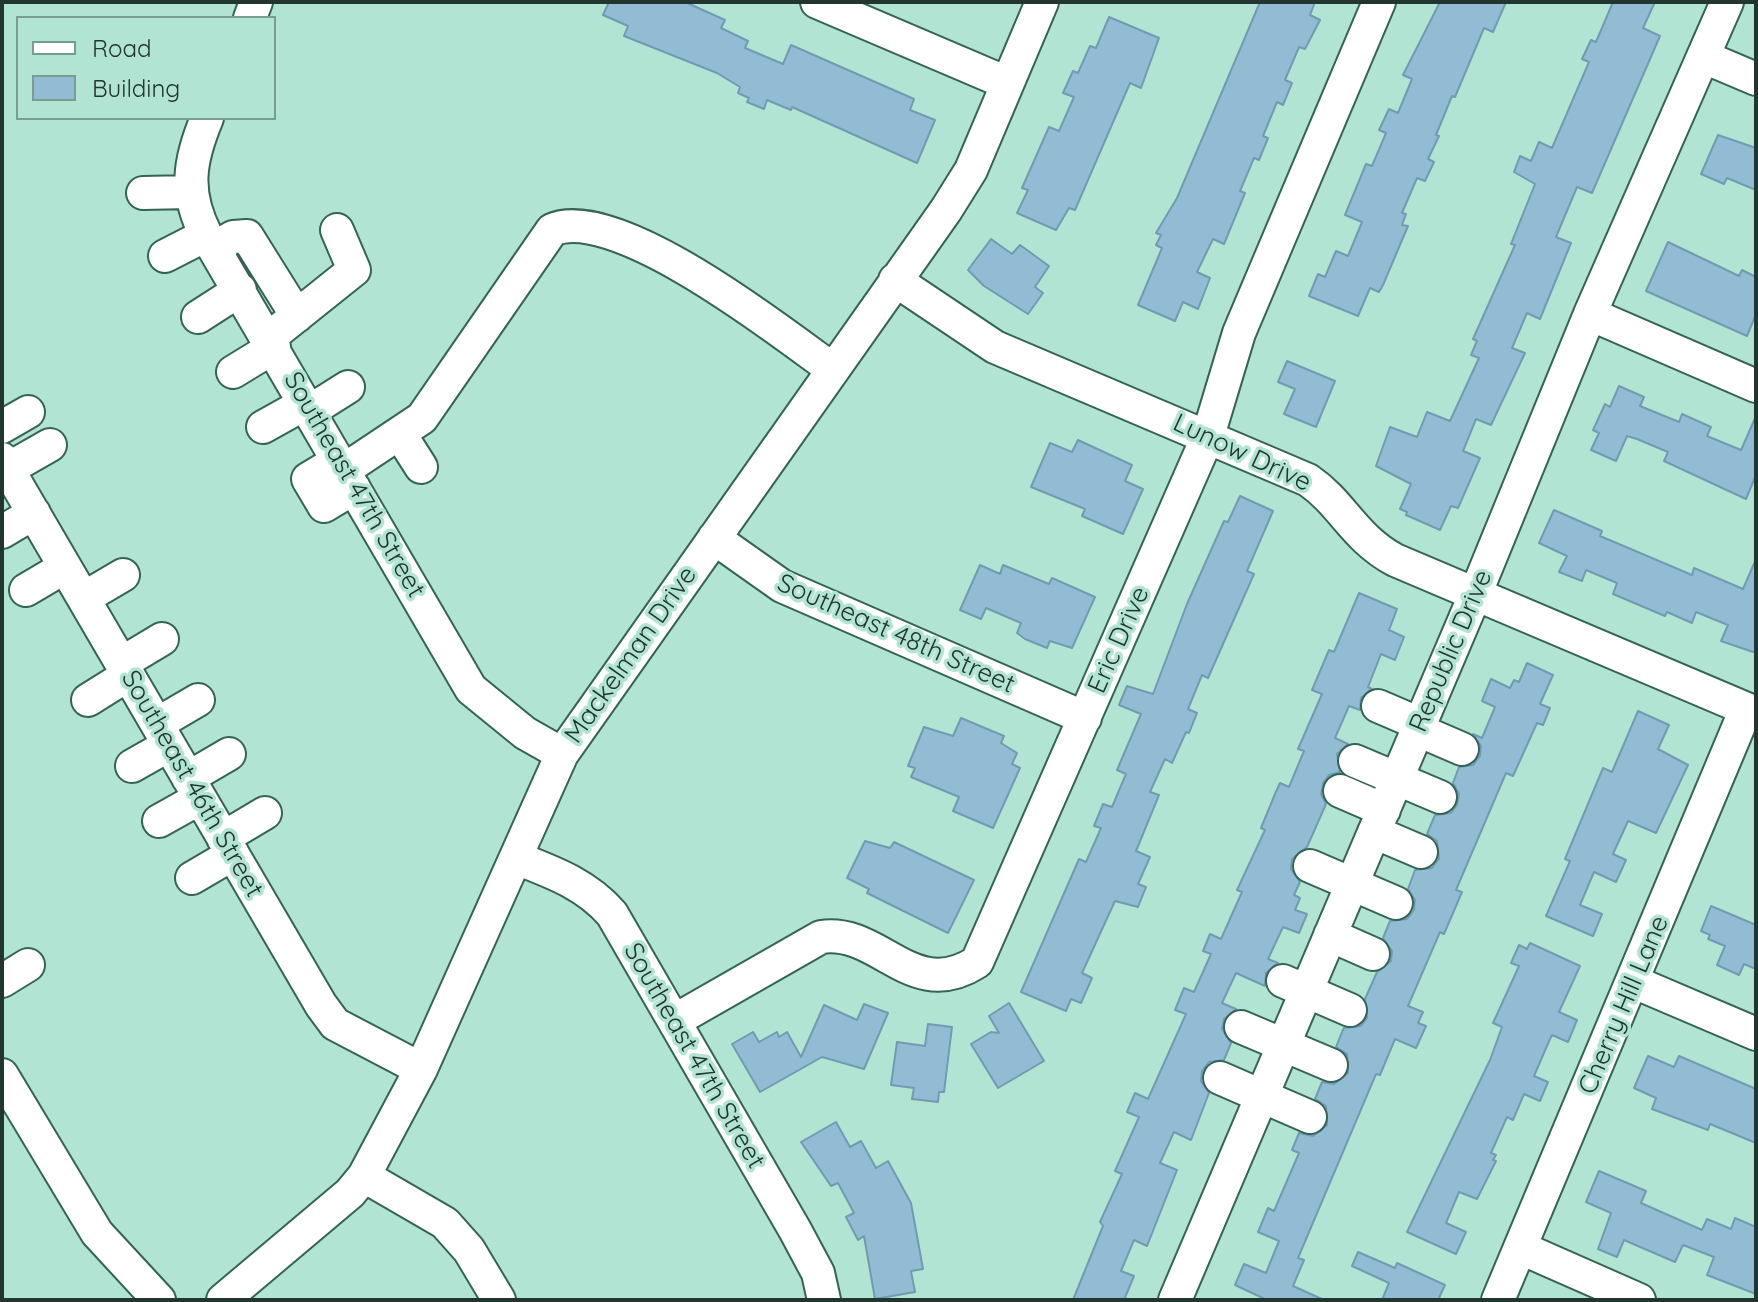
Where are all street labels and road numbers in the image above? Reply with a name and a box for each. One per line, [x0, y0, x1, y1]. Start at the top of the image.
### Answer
street label: Southeast 47th Street [277, 367, 431, 603]
street label: Lunow Drive [1168, 407, 1316, 499]
street label: Mackelman Drive [558, 560, 704, 750]
street label: Republic Drive [1403, 565, 1499, 737]
street label: Southeast 48th Street [772, 568, 1020, 700]
street label: Eric Drive [1082, 582, 1156, 698]
street label: Southeast 46th Street [114, 665, 270, 903]
street label: Cherry Hill Lane [1572, 911, 1676, 1099]
street label: Southeast 47th Street [617, 938, 771, 1174]

